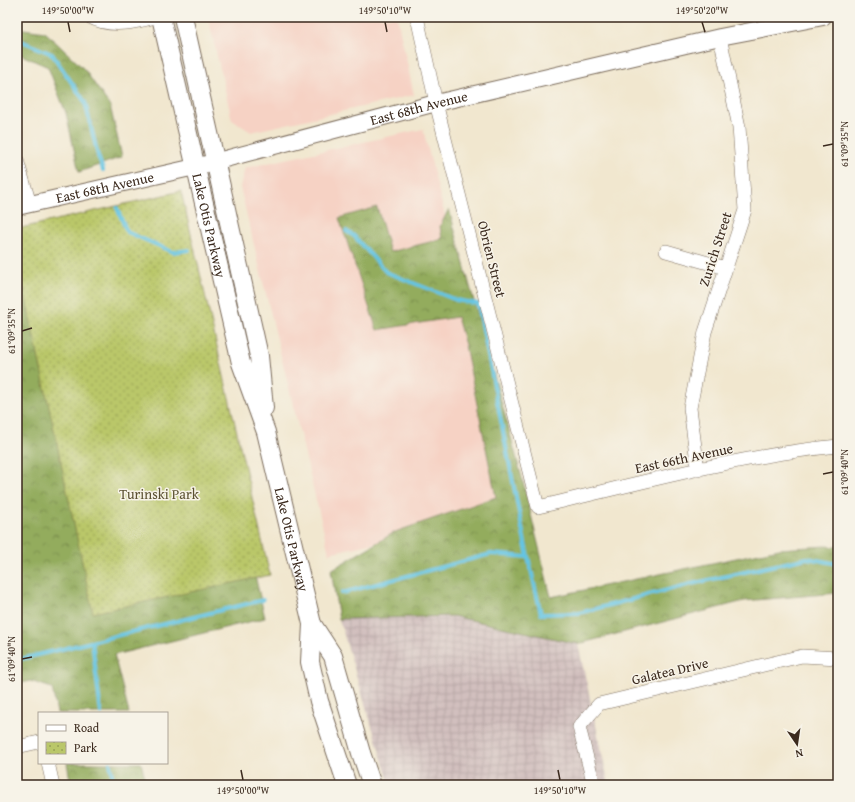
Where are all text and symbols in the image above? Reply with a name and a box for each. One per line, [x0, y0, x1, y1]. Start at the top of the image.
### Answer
text: 149°50'00"W [42, 3, 95, 18]
text: 149°50'10"W [359, 3, 412, 18]
text: 149°50'20"W [676, 3, 729, 18]
street label: East 68th Avenue [368, 86, 470, 130]
text: 61°09'35"N [837, 121, 852, 167]
street label: East 68th Avenue [54, 166, 156, 208]
street label: Lake Otis Parkway [187, 171, 231, 280]
street label: Zurich Street [694, 209, 736, 289]
street label: Obrien Street [473, 219, 511, 299]
text: 61°09'35"N [4, 308, 19, 354]
street label: East 66th Avenue [633, 438, 735, 478]
text: 61°09'40"N [837, 449, 852, 495]
park label: Turinski Park [119, 484, 200, 504]
street label: Lake Otis Parkway [270, 485, 314, 594]
text: 61°09'40"N [4, 636, 19, 682]
street label: Galatea Drive [630, 652, 711, 690]
legend [38, 712, 168, 764]
text: Road [74, 719, 100, 736]
north arrow [777, 724, 817, 764]
text: Park [74, 739, 98, 756]
text: N [793, 745, 805, 763]
text: 149°50'00"W [217, 783, 270, 798]
text: 149°50'10"W [534, 783, 587, 798]

